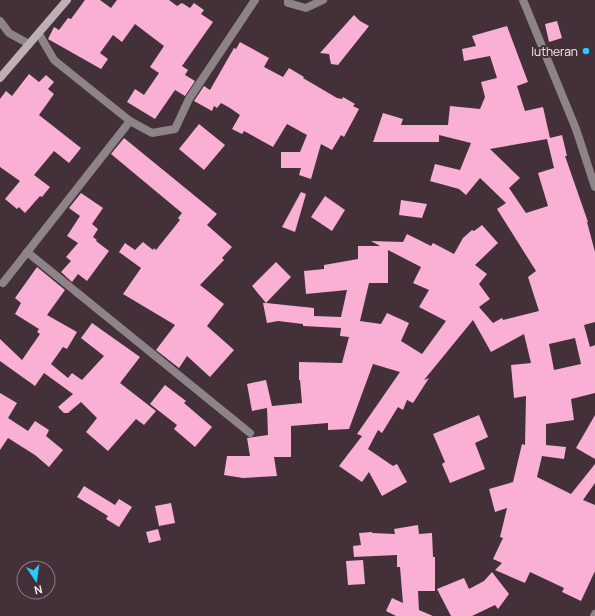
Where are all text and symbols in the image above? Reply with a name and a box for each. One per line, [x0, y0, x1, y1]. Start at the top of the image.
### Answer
place label: lutheran [531, 43, 578, 60]
marker: lutheran [581, 46, 591, 56]
north arrow [16, 560, 56, 600]
text: N [33, 582, 44, 598]

